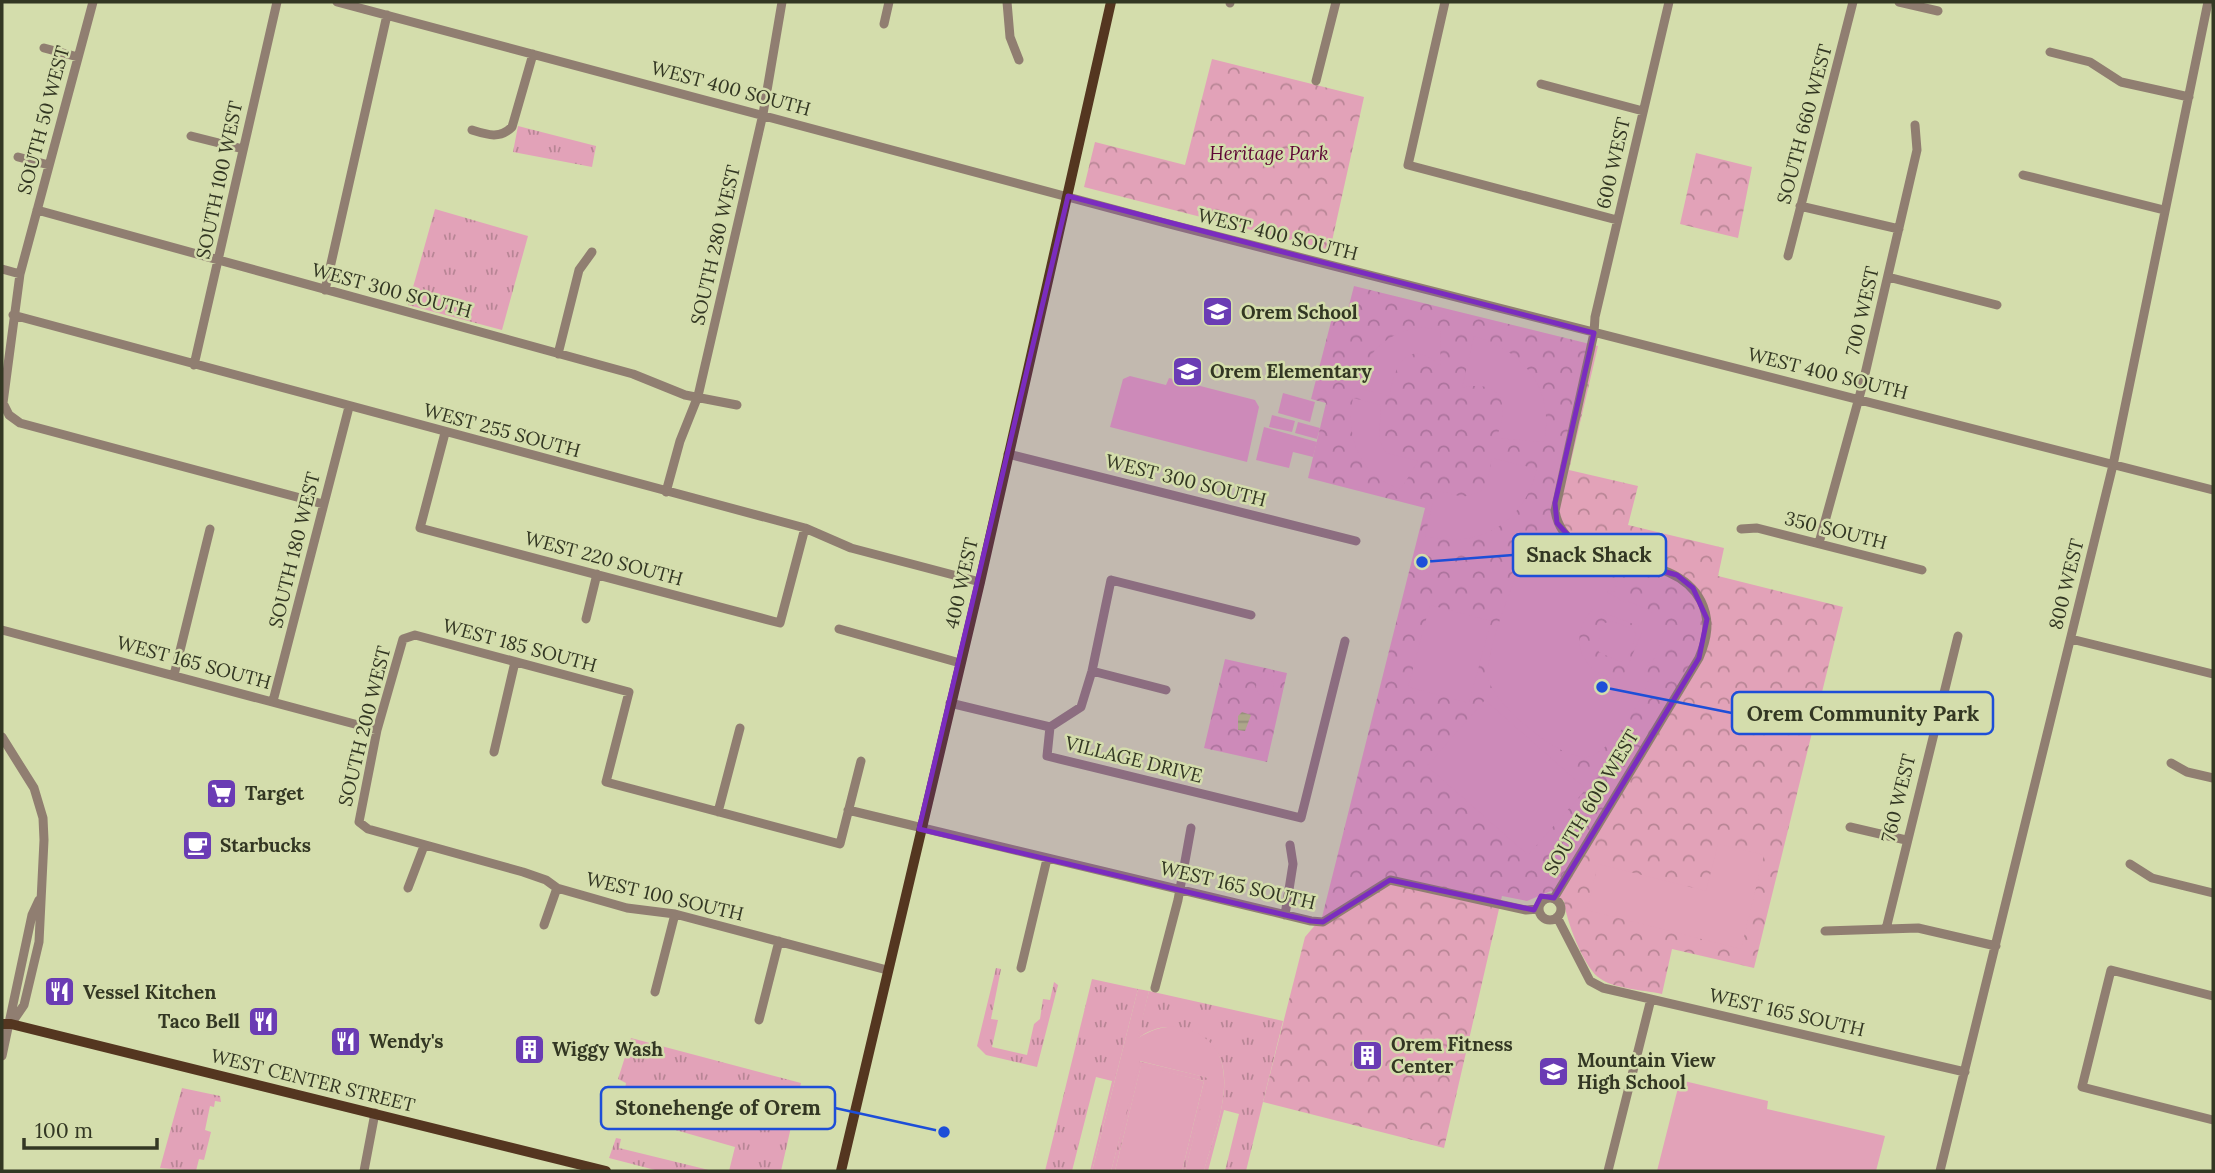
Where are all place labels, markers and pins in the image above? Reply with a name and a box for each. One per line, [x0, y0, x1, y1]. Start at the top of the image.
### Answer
school or university icon: Orem School [1201, 295, 1235, 329]
place label: Orem School [1241, 300, 1358, 324]
school or university icon: Orem Elementary [1170, 354, 1204, 388]
place label: Orem Elementary [1210, 359, 1372, 383]
callout: Snack Shack [1513, 534, 1666, 576]
callout: Orem Community Park [1732, 692, 1993, 734]
supermarket icon: Target [205, 776, 239, 810]
place label: Target [245, 781, 305, 805]
cafe icon: Starbucks [180, 828, 214, 862]
place label: Starbucks [220, 833, 311, 857]
restaurant icon: Vessel Kitchen [43, 975, 77, 1009]
place label: Vessel Kitchen [83, 980, 216, 1004]
restaurant icon: Taco Bell [246, 1004, 280, 1038]
place label: Taco Bell [158, 1009, 240, 1033]
restaurant icon: Wendy's [329, 1024, 363, 1058]
place label: Wendy's [369, 1029, 444, 1053]
building icon: Wiggy Wash [512, 1032, 546, 1066]
place label: Orem Fitness Center [1391, 1032, 1513, 1078]
place label: Wiggy Wash [552, 1037, 663, 1061]
building icon: Orem Fitness Center [1351, 1038, 1385, 1072]
place label: Mountain View High School [1577, 1048, 1716, 1094]
school or university icon: Mountain View High School [1537, 1054, 1571, 1088]
callout: Stonehenge of Orem [601, 1087, 835, 1129]

